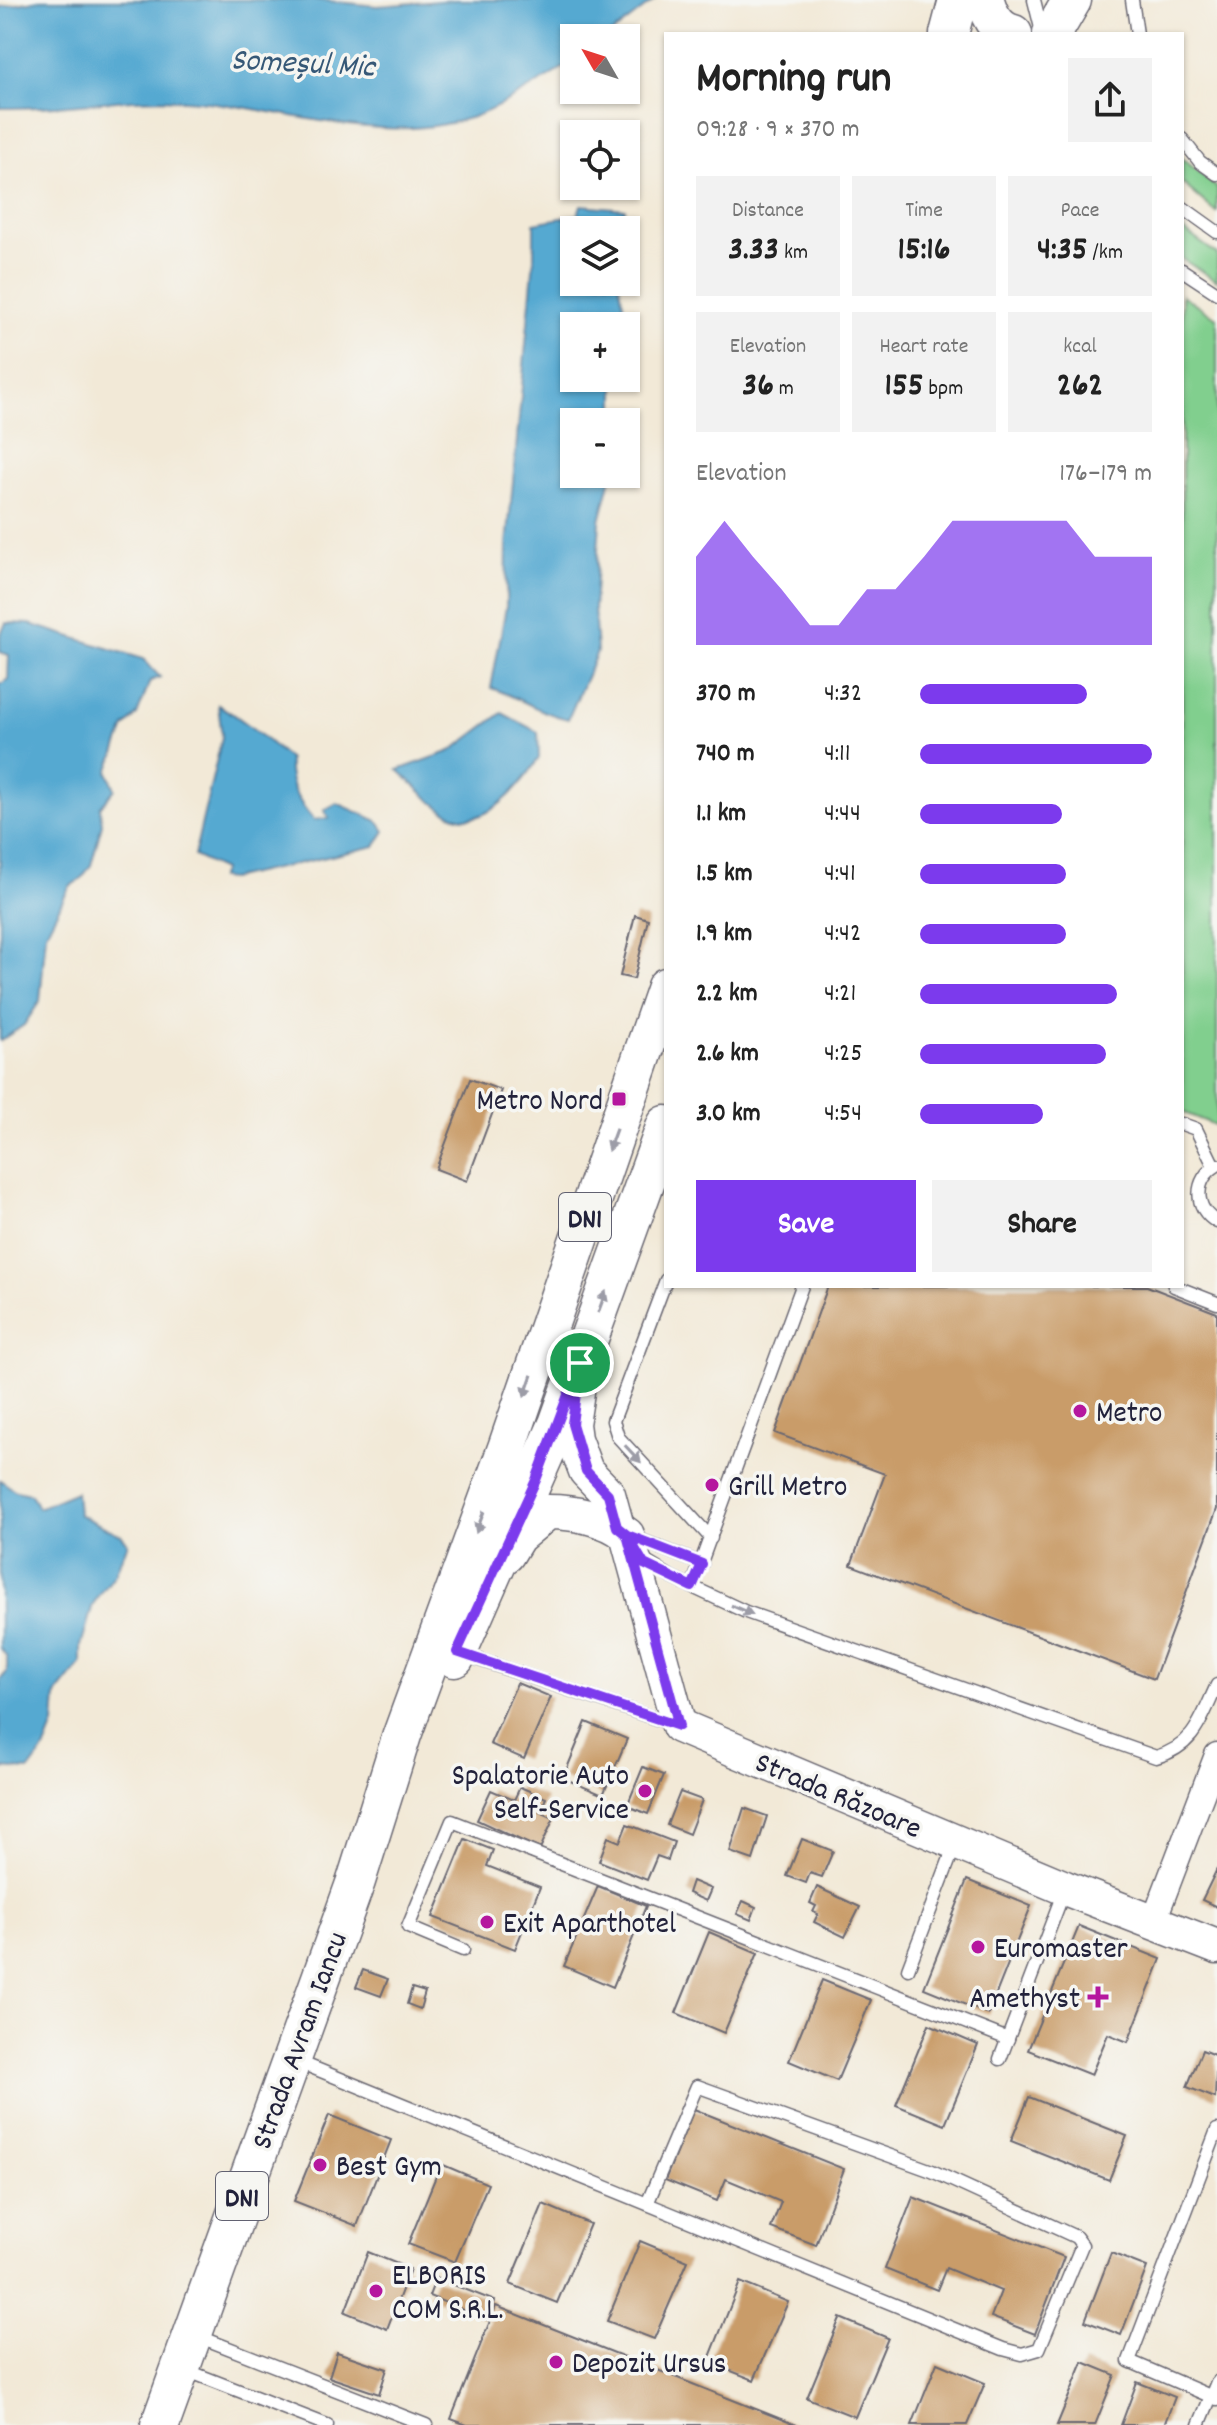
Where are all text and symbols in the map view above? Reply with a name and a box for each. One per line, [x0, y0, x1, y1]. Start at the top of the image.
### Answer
north arrow [560, 24, 640, 104]
map controls [560, 24, 640, 488]
water label: Someșul Mic [230, 39, 378, 93]
text: Morning run [696, 50, 891, 113]
button: share [1068, 58, 1152, 142]
text: 09:28 · 9 × 370 m [696, 112, 860, 149]
button: locate [560, 120, 640, 200]
text: Distance [732, 196, 804, 227]
text: Time [905, 196, 943, 227]
text: Pace [1061, 196, 1099, 227]
button: layers [560, 216, 640, 296]
text: 3.33 [728, 227, 779, 276]
text: 15:16 [898, 227, 950, 276]
text: 4:35 [1037, 227, 1088, 276]
text: km [779, 238, 808, 269]
text: /km [1088, 238, 1123, 269]
button: + [560, 312, 640, 392]
text: Elevation [730, 332, 806, 363]
text: Heart rate [880, 332, 968, 363]
text: kcal [1063, 332, 1097, 363]
text: 36 [742, 363, 774, 412]
text: 155 [885, 363, 924, 412]
text: 262 [1057, 363, 1103, 412]
text: m [774, 374, 794, 405]
text: bpm [924, 374, 963, 405]
button: − [560, 408, 640, 488]
text: Elevation [696, 456, 786, 493]
text: 176–179 m [1059, 456, 1152, 493]
text: 370 m [696, 676, 756, 713]
text: 4:32 [824, 676, 862, 713]
text: 740 m [696, 736, 755, 773]
text: 4:11 [824, 736, 851, 773]
text: 1.1 km [696, 796, 746, 833]
text: 4:44 [824, 796, 861, 833]
text: 1.5 km [696, 856, 753, 893]
text: 4:41 [824, 856, 856, 893]
text: 1.9 km [696, 916, 752, 953]
text: 4:42 [824, 916, 861, 953]
text: 2.2 km [696, 976, 758, 1013]
text: 4:21 [824, 976, 856, 1013]
text: 2.6 km [696, 1036, 759, 1073]
text: 4:25 [824, 1036, 863, 1073]
place label: Metro Nord [476, 1082, 603, 1125]
marker: Metro Nord [610, 1090, 628, 1108]
text: 3.0 km [696, 1096, 761, 1133]
text: 4:54 [824, 1096, 862, 1133]
one-way arrow [605, 1128, 618, 1152]
button: Save [696, 1180, 916, 1272]
button: Share [932, 1180, 1152, 1272]
road number: DN1 [559, 1193, 611, 1241]
one-way arrow [596, 1289, 609, 1313]
pin [546, 1329, 614, 1397]
icon: arrive [558, 1341, 602, 1385]
one-way arrow [522, 1374, 534, 1398]
place label: Metro [1096, 1394, 1162, 1437]
marker: Metro [1071, 1402, 1089, 1420]
one-way arrow [624, 1444, 642, 1463]
place label: Grill Metro [728, 1468, 847, 1511]
marker: Grill Metro [703, 1476, 721, 1494]
one-way arrow [473, 1510, 486, 1534]
one-way arrow [730, 1603, 754, 1616]
street label: Strada Răzoare [747, 1744, 927, 1853]
place label: Spalatorie Auto Self-Service [452, 1757, 629, 1834]
marker: Spalatorie Auto Self-Service [636, 1782, 654, 1800]
place label: Exit Aparthotel [503, 1905, 676, 1948]
marker: Exit Aparthotel [478, 1913, 496, 1931]
street label: Strada Avram Iancu [243, 1927, 361, 2156]
place label: Euromaster [994, 1930, 1128, 1973]
marker: Euromaster [969, 1938, 987, 1956]
place label: Amethyst [969, 1980, 1080, 2023]
marker: Amethyst [1087, 1986, 1109, 2008]
place label: Best Gym [336, 2148, 442, 2191]
marker: Best Gym [311, 2156, 329, 2174]
road number: DN1 [216, 2172, 268, 2220]
place label: ELBORIS COM S.R.L. [392, 2257, 504, 2334]
marker: ELBORIS COM S.R.L. [367, 2282, 385, 2300]
place label: Depozit Ursus [572, 2345, 726, 2388]
marker: Depozit Ursus [547, 2353, 565, 2371]

